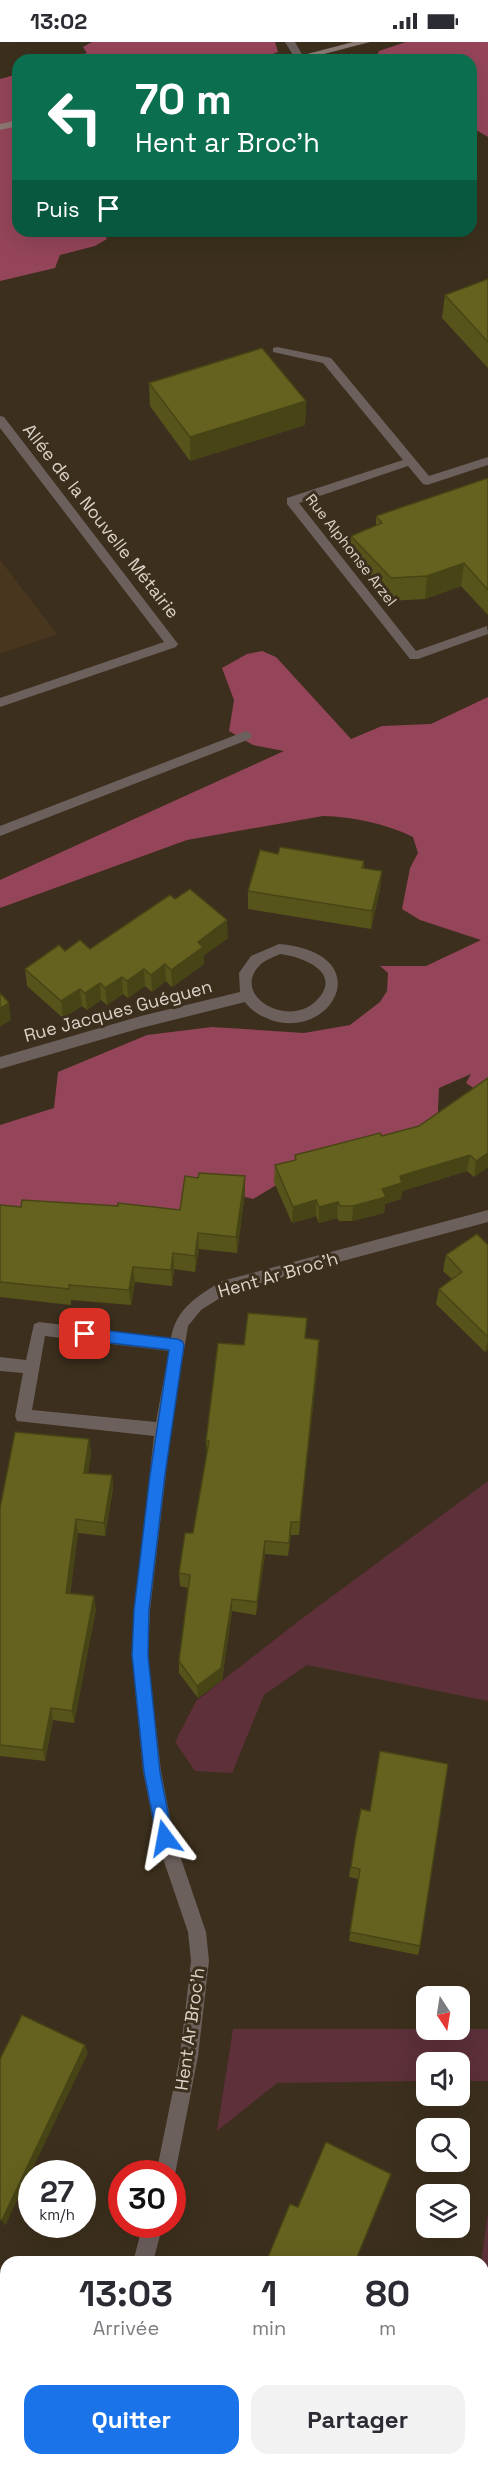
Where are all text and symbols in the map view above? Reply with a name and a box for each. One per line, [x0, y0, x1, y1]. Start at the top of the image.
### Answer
text: 13:02 [30, 7, 87, 35]
text: 70 m [135, 73, 232, 126]
icon: left [36, 78, 114, 156]
text: Hent ar Broc'h [135, 125, 320, 160]
icon: arrive [92, 192, 125, 225]
text: Puis [36, 195, 80, 223]
street label: Allée de la Nouvelle Métairie [18, 419, 185, 623]
street label: Rue Alphonse Arzel [302, 490, 401, 610]
street label: Rue Jacques Guéguen [21, 974, 215, 1047]
street label: Hent Ar Broc'h [215, 1246, 341, 1303]
pin [59, 1308, 110, 1359]
icon: arrive [68, 1317, 101, 1350]
position arrow [133, 1806, 197, 1870]
street label: Hent Ar Broc'h [169, 1966, 210, 2092]
north arrow [416, 1986, 470, 2040]
map controls [416, 1986, 470, 2238]
button: sound [416, 2052, 470, 2106]
button: search [416, 2118, 470, 2172]
speed limit sign: 30 [108, 2160, 186, 2238]
text: 27 [40, 2172, 74, 2211]
button: layers [416, 2184, 470, 2238]
text: km/h [39, 2205, 75, 2224]
text: 13:03 [79, 2271, 173, 2317]
text: 1 [261, 2271, 277, 2317]
text: 80 [365, 2271, 410, 2317]
text: Arrivée [93, 2315, 159, 2341]
text: min [252, 2315, 286, 2341]
text: m [379, 2315, 396, 2341]
button: Quitter [24, 2385, 239, 2454]
button: Partager [251, 2385, 465, 2454]

